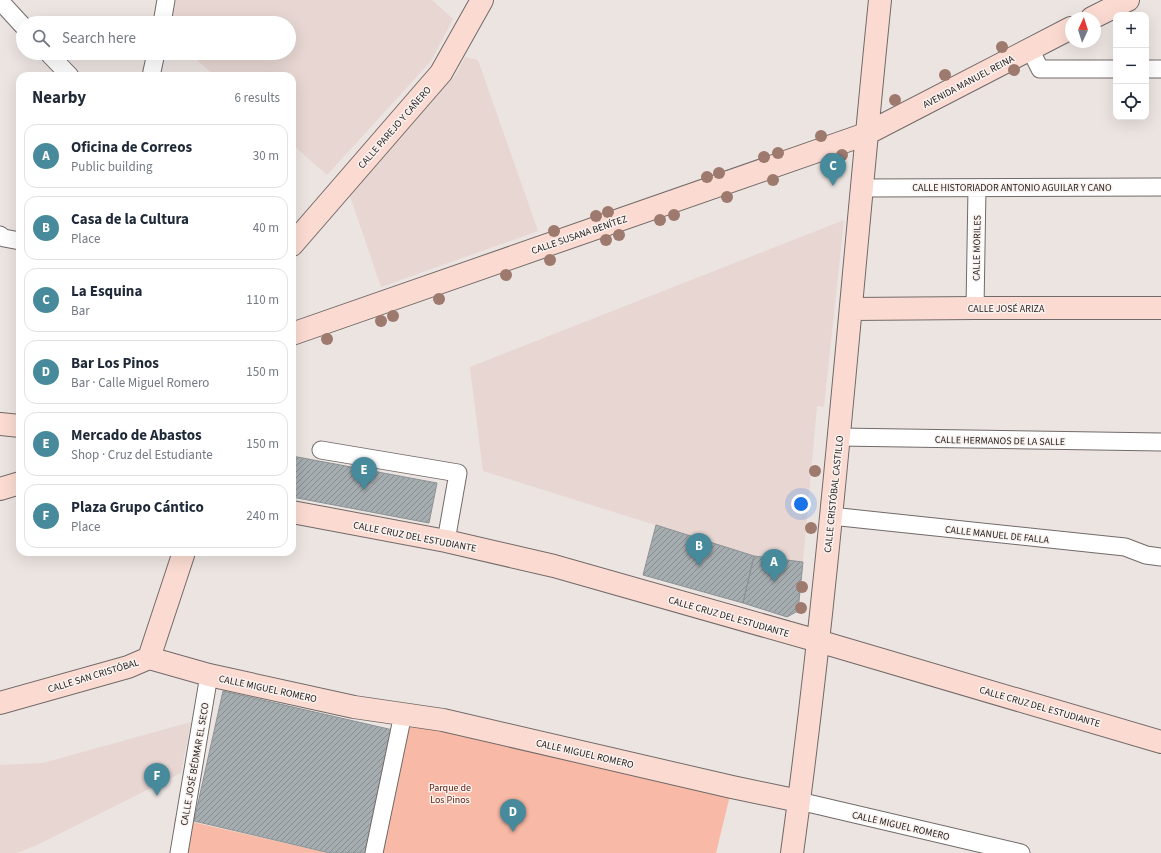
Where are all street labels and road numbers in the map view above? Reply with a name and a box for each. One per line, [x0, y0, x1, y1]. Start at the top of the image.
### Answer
street label: AVENIDA MANUEL REINA [920, 52, 1017, 112]
street label: CALLE PAREJO Y CAÑERO [355, 83, 435, 172]
street label: CALLE HISTORIADOR ANTONIO AGUILAR Y CANO [912, 181, 1112, 195]
street label: CALLE SUSANA BENÍTEZ [529, 212, 629, 258]
street label: CALLE MORILES [969, 215, 985, 281]
street label: CALLE JOSÉ ARIZA [968, 302, 1045, 316]
street label: CALLE HERMANOS DE LA SALLE [935, 433, 1065, 449]
street label: CALLE CRISTÓBAL CASTILLO [821, 435, 847, 553]
street label: CALLE CRUZ DEL ESTUDIANTE [352, 518, 478, 556]
street label: CALLE MANUEL DE FALLA [944, 523, 1050, 547]
street label: CALLE CRUZ DEL ESTUDIANTE [667, 593, 791, 641]
street label: CALLE SAN CRISTÓBAL [46, 655, 141, 696]
street label: CALLE MIGUEL ROMERO [217, 672, 318, 706]
street label: CALLE CRUZ DEL ESTUDIANTE [978, 683, 1102, 731]
street label: CALLE JOSÉ BÉDMAR EL SECO [177, 701, 213, 827]
street label: CALLE MIGUEL ROMERO [534, 736, 635, 772]
street label: CALLE MIGUEL ROMERO [850, 808, 951, 844]

